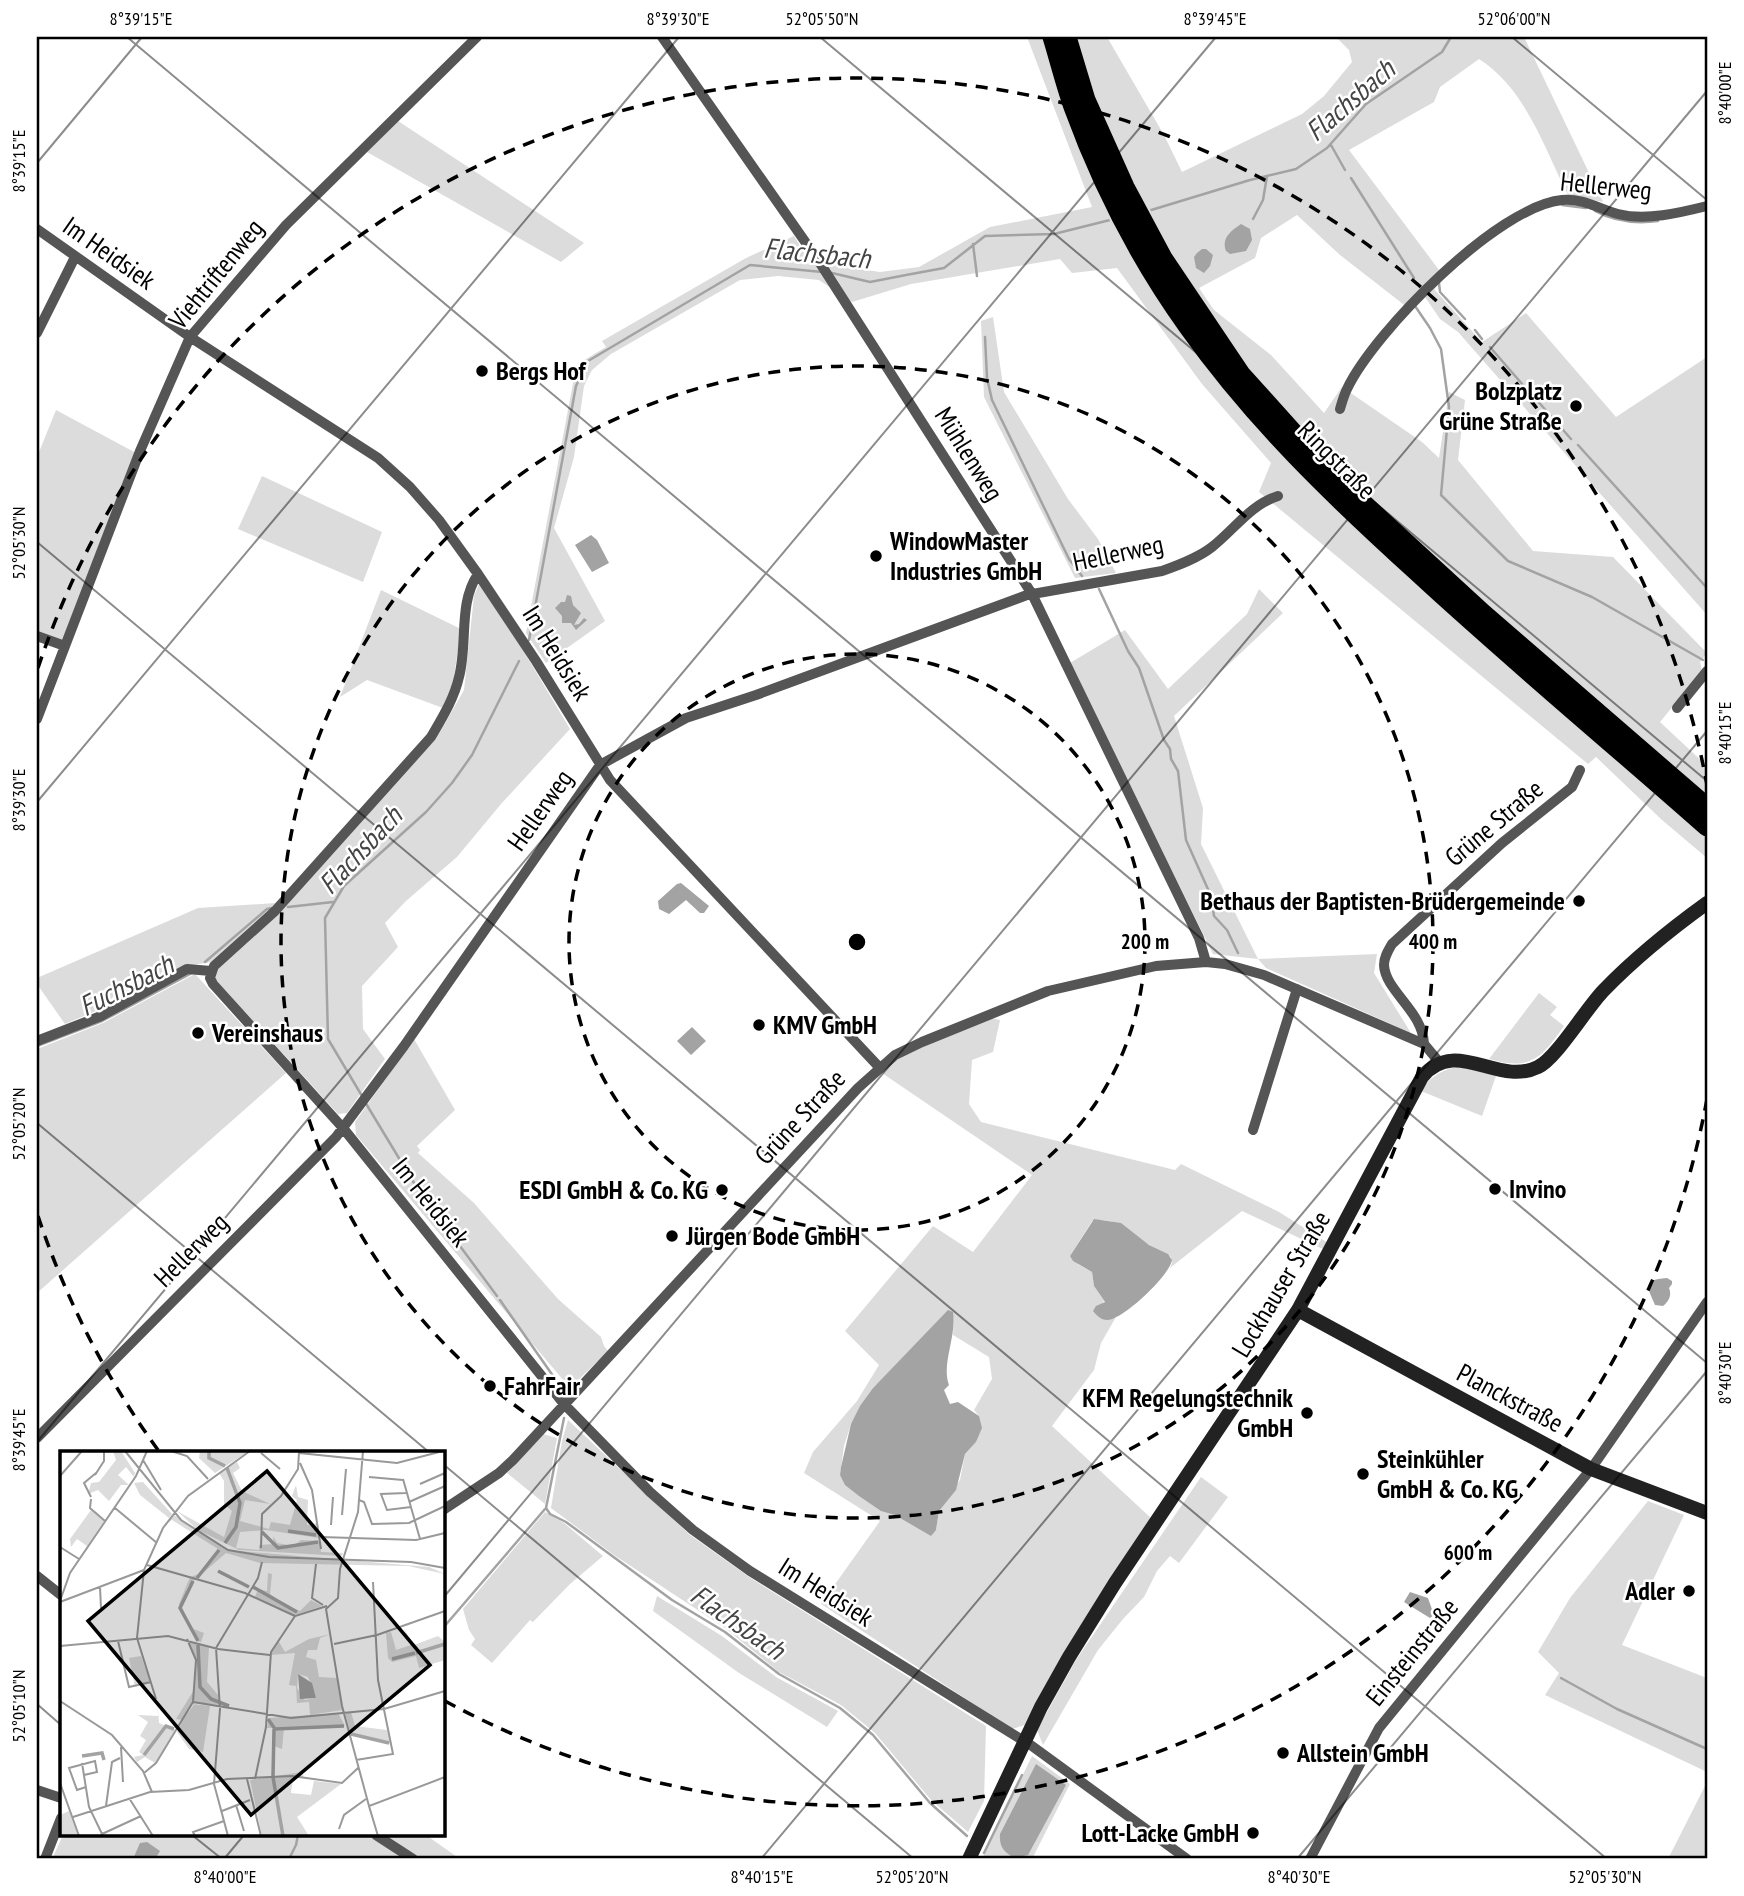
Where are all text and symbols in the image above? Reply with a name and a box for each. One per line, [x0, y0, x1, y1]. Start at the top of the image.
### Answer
text: 8°39'15"E [110, 7, 172, 30]
text: 8°39'30"E [647, 7, 709, 30]
text: 52°05'50"N [786, 7, 858, 30]
text: 8°39'45"E [1184, 7, 1246, 30]
text: 52°06'00"N [1478, 7, 1550, 30]
water label: Flachsbach [1297, 50, 1403, 149]
text: 8°40'00"E [1713, 62, 1736, 124]
text: 8°39'15"E [7, 130, 30, 192]
street label: Hellerweg [1559, 164, 1653, 207]
street label: Im Heidsiek [57, 209, 162, 296]
street label: Viehtriftenweg [161, 212, 270, 336]
water label: Flachsbach [762, 229, 874, 277]
place label: Bergs Hof [496, 354, 588, 387]
marker: Bergs Hof [474, 363, 490, 379]
place label: Bolzplatz Grüne Straße [1439, 374, 1562, 437]
marker: Bolzplatz Grüne Straße [1568, 398, 1584, 414]
street label: Mühlenweg [928, 401, 1011, 507]
street label: Ringstraße [1291, 413, 1384, 506]
text: 52°05'30"N [7, 507, 30, 579]
place label: WindowMaster Industries GmbH [889, 524, 1042, 587]
street label: Hellerweg [1070, 527, 1166, 578]
marker: WindowMaster Industries GmbH [868, 548, 884, 564]
street label: Im Heidsiek [516, 599, 599, 706]
text: 8°40'15"E [1713, 702, 1736, 764]
street label: Hellerweg [500, 763, 579, 857]
text: 8°39'30"E [7, 769, 30, 831]
street label: Grüne Straße [1438, 772, 1550, 873]
water label: Flachsbach [310, 797, 411, 901]
place label: Bethaus der Baptisten-Brüdergemeinde [1200, 884, 1565, 917]
marker: Bethaus der Baptisten-Brüdergemeinde [1571, 893, 1587, 909]
text: 200 m [1121, 928, 1169, 955]
text: 400 m [1409, 928, 1457, 955]
centre of rings [845, 930, 869, 954]
water label: Fuchsbach [72, 944, 181, 1024]
place label: KMV GmbH [773, 1008, 877, 1041]
place label: Vereinshaus [211, 1016, 323, 1049]
marker: KMV GmbH [751, 1017, 767, 1033]
marker: Vereinshaus [190, 1025, 206, 1041]
street label: Grüne Straße [747, 1062, 852, 1171]
text: 52°05'20"N [7, 1088, 30, 1160]
street label: Im Heidsiek [385, 1150, 477, 1253]
place label: Invino [1509, 1172, 1566, 1205]
place label: ESDI GmbH & Co. KG [519, 1173, 708, 1206]
marker: Invino [1487, 1181, 1503, 1197]
marker: ESDI GmbH & Co. KG [714, 1182, 730, 1198]
street label: Lockhauser Straße [1224, 1205, 1337, 1363]
street label: Hellerweg [147, 1206, 235, 1294]
place label: Jürgen Bode GmbH [685, 1219, 860, 1252]
marker: Jürgen Bode GmbH [664, 1228, 680, 1244]
text: 8°40'30"E [1713, 1342, 1736, 1404]
street label: Planckstraße [1451, 1356, 1569, 1439]
place label: FahrFair [504, 1369, 580, 1402]
marker: FahrFair [482, 1378, 498, 1394]
place label: KFM Regelungstechnik GmbH [1082, 1381, 1293, 1444]
marker: KFM Regelungstechnik GmbH [1299, 1405, 1315, 1421]
text: 8°39'45"E [7, 1409, 30, 1471]
place label: Steinkühler GmbH & Co. KG [1377, 1442, 1518, 1505]
inset map [60, 1451, 444, 1836]
marker: Steinkühler GmbH & Co. KG [1355, 1466, 1371, 1482]
text: 600 m [1444, 1539, 1492, 1566]
street label: Im Heidsiek [773, 1550, 880, 1633]
place label: Adler [1624, 1574, 1675, 1607]
water label: Flachsbach [684, 1576, 794, 1668]
marker: Adler [1681, 1583, 1697, 1599]
street label: Einsteinstraße [1358, 1591, 1465, 1712]
text: 52°05'10"N [7, 1670, 30, 1742]
place label: Allstein GmbH [1296, 1736, 1429, 1769]
marker: Allstein GmbH [1275, 1745, 1291, 1761]
place label: Lott-Lacke GmbH [1081, 1816, 1239, 1849]
marker: Lott-Lacke GmbH [1245, 1825, 1261, 1841]
text: 8°40'00"E [194, 1865, 256, 1888]
text: 8°40'15"E [731, 1865, 793, 1888]
text: 52°05'20"N [876, 1865, 948, 1888]
text: 8°40'30"E [1268, 1865, 1330, 1888]
text: 52°05'30"N [1569, 1865, 1641, 1888]

